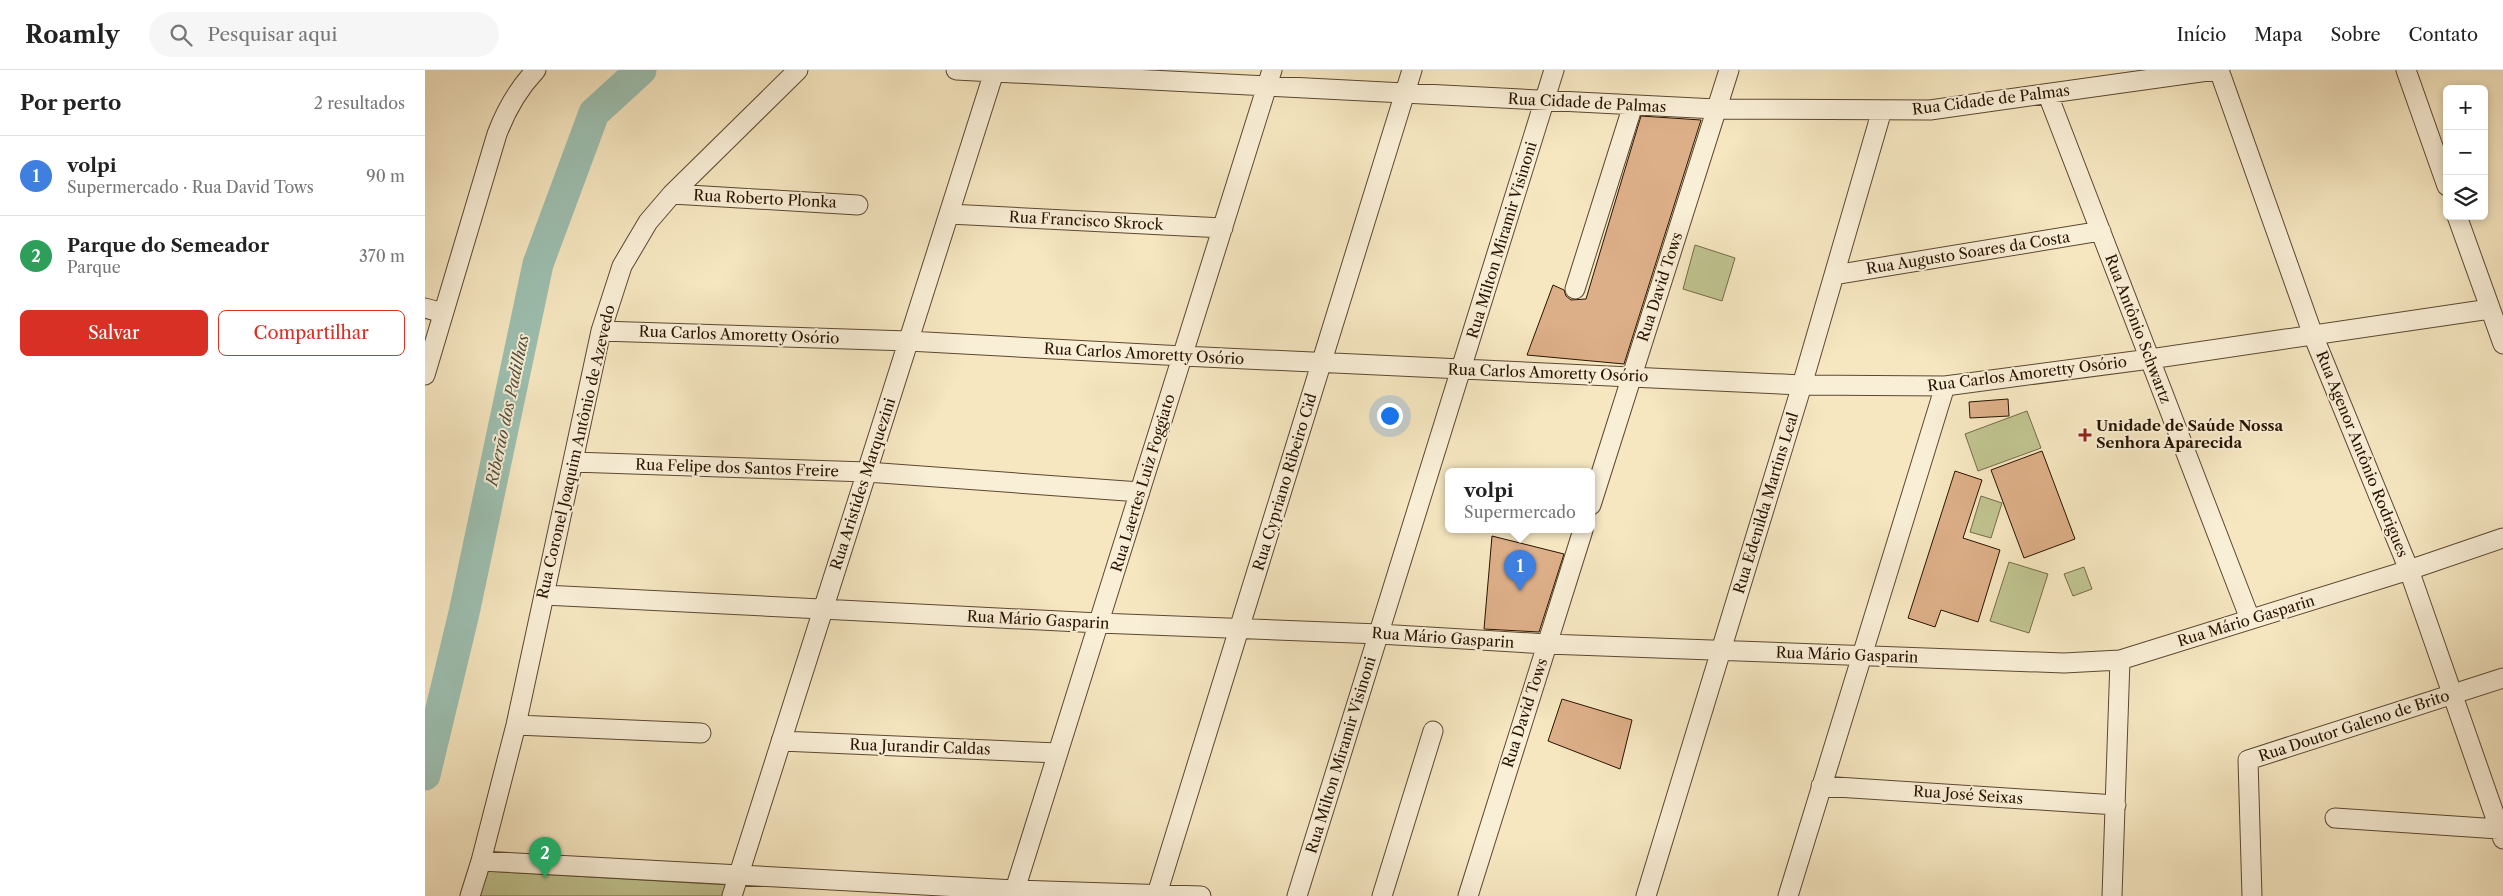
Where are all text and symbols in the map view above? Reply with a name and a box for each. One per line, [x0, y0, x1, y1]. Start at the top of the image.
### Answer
search box [149, 12, 499, 57]
text: Roamly [25, 20, 119, 49]
icon: search [167, 21, 195, 49]
text: Pesquisar aqui [207, 23, 337, 46]
text: Início [2177, 24, 2226, 46]
text: Mapa [2254, 24, 2302, 46]
text: Sobre [2330, 24, 2381, 46]
text: Contato [2409, 24, 2478, 46]
street label: Rua Cidade de Palmas [1911, 80, 2071, 119]
map controls [2443, 85, 2488, 220]
button: + [2443, 85, 2488, 130]
street label: Rua Cidade de Palmas [1507, 89, 1667, 116]
text: Por perto [20, 90, 121, 115]
text: 2 resultados [314, 93, 405, 113]
button: − [2443, 130, 2488, 175]
street label: Rua Milton Miramir Visinoni [1462, 139, 1541, 341]
text: volpi [67, 154, 117, 177]
text: 1 [32, 166, 40, 186]
text: 90 m [366, 166, 405, 186]
button: layers [2443, 175, 2488, 220]
text: Supermercado · Rua David Tows [67, 177, 314, 197]
street label: Rua Roberto Plonka [693, 185, 837, 212]
street label: Rua Francisco Skrock [1008, 207, 1165, 234]
street label: Rua Augusto Soares da Costa [1865, 227, 2071, 278]
street label: Rua David Tows [1633, 230, 1686, 344]
text: Parque do Semeador [67, 234, 269, 257]
text: 2 [31, 246, 41, 266]
text: 370 m [359, 246, 405, 266]
street label: Rua Antônio Schwartz [2101, 251, 2176, 406]
text: Parque [67, 257, 121, 277]
street label: Rua Coronel Joaquim Antônio de Azevedo [532, 303, 619, 601]
button: Salvar [20, 310, 208, 356]
button: Compartilhar [218, 310, 405, 356]
street label: Rua Carlos Amoretty Osório [638, 322, 840, 347]
water label: Riberão dos Padilhas [481, 332, 533, 490]
street label: Rua Carlos Amoretty Osório [1043, 339, 1245, 368]
street label: Rua Agenor Antônio Rodrigues [2312, 348, 2413, 560]
street label: Rua Carlos Amoretty Osório [1926, 352, 2128, 395]
street label: Rua Carlos Amoretty Osório [1447, 360, 1649, 385]
street label: Rua Cypriano Ribeiro Cid [1248, 391, 1321, 573]
street label: Rua Laertes Luiz Foggiato [1106, 392, 1179, 574]
street label: Rua Aristides Marquezini [826, 395, 899, 572]
your location [1377, 403, 1403, 429]
street label: Rua Edenilda Martins Leal [1729, 409, 1802, 596]
place label: Unidade de Saúde Nossa Senhora Aparecida [2096, 416, 2284, 452]
marker: Unidade de Saúde Nossa Senhora Aparecida [2078, 428, 2092, 442]
street label: Rua Felipe dos Santos Freire [635, 454, 839, 481]
popup [1445, 468, 1595, 533]
text: volpi [1464, 479, 1514, 502]
text: Supermercado [1464, 502, 1576, 522]
pin: 1 [1504, 550, 1536, 591]
street label: Rua Mário Gasparin [2175, 590, 2318, 650]
street label: Rua Mário Gasparin [966, 606, 1110, 633]
street label: Rua Mário Gasparin [1371, 623, 1516, 652]
street label: Rua Mário Gasparin [1775, 643, 1919, 667]
street label: Rua Milton Miramir Visinoni [1301, 654, 1380, 856]
street label: Rua David Tows [1498, 656, 1551, 770]
street label: Rua Doutor Galeno de Brito [2256, 686, 2452, 765]
street label: Rua Jurandir Caldas [849, 735, 991, 758]
street label: Rua José Seixas [1912, 781, 2024, 808]
pin: 2 [529, 837, 561, 878]

